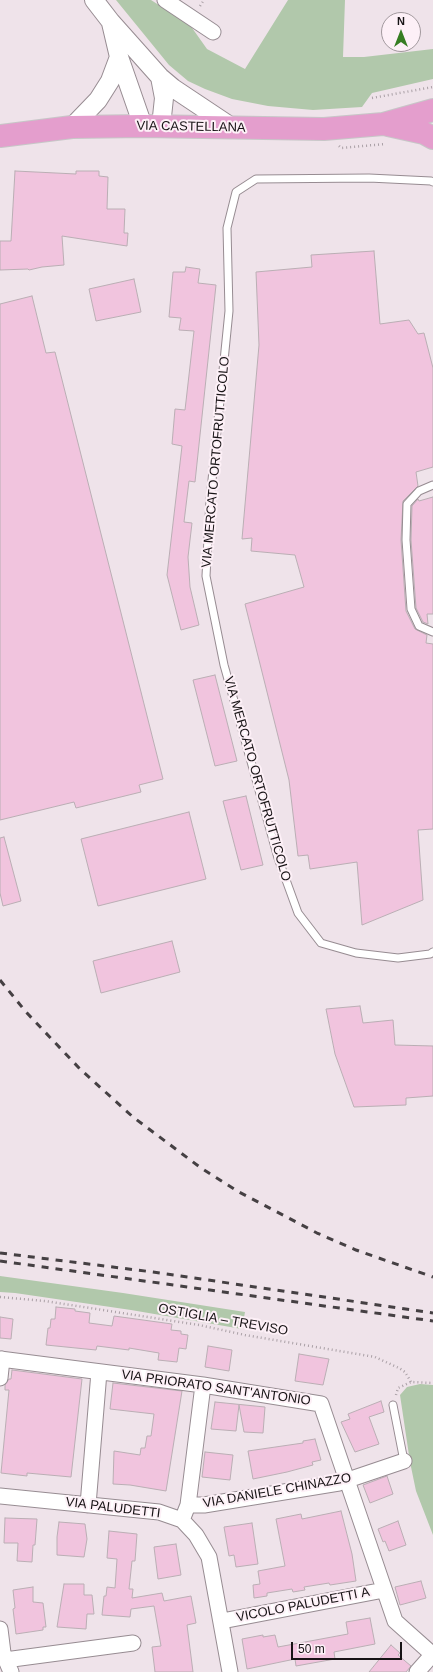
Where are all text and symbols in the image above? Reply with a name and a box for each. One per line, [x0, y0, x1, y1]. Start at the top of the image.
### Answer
north arrow [381, 12, 421, 52]
text: N [397, 15, 405, 27]
street label: VIA CASTELLANA [136, 118, 246, 136]
street label: VIA MERCATO ORTOFRUTTICOLO [199, 356, 233, 568]
street label: VIA MERCATO ORTOFRUTTICOLO [220, 675, 294, 883]
street label: OSTIGLIA – TREVISO [157, 1301, 289, 1339]
street label: VIA PRIORATO SANT'ANTONIO [120, 1367, 312, 1409]
street label: VIA DANIELE CHINAZZO [202, 1470, 352, 1512]
street label: VIA PALUDETTI [65, 1494, 161, 1522]
street label: VICOLO PALUDETTI A [235, 1584, 371, 1626]
scale bar [293, 1634, 404, 1660]
text: 50 m [298, 1642, 325, 1656]

